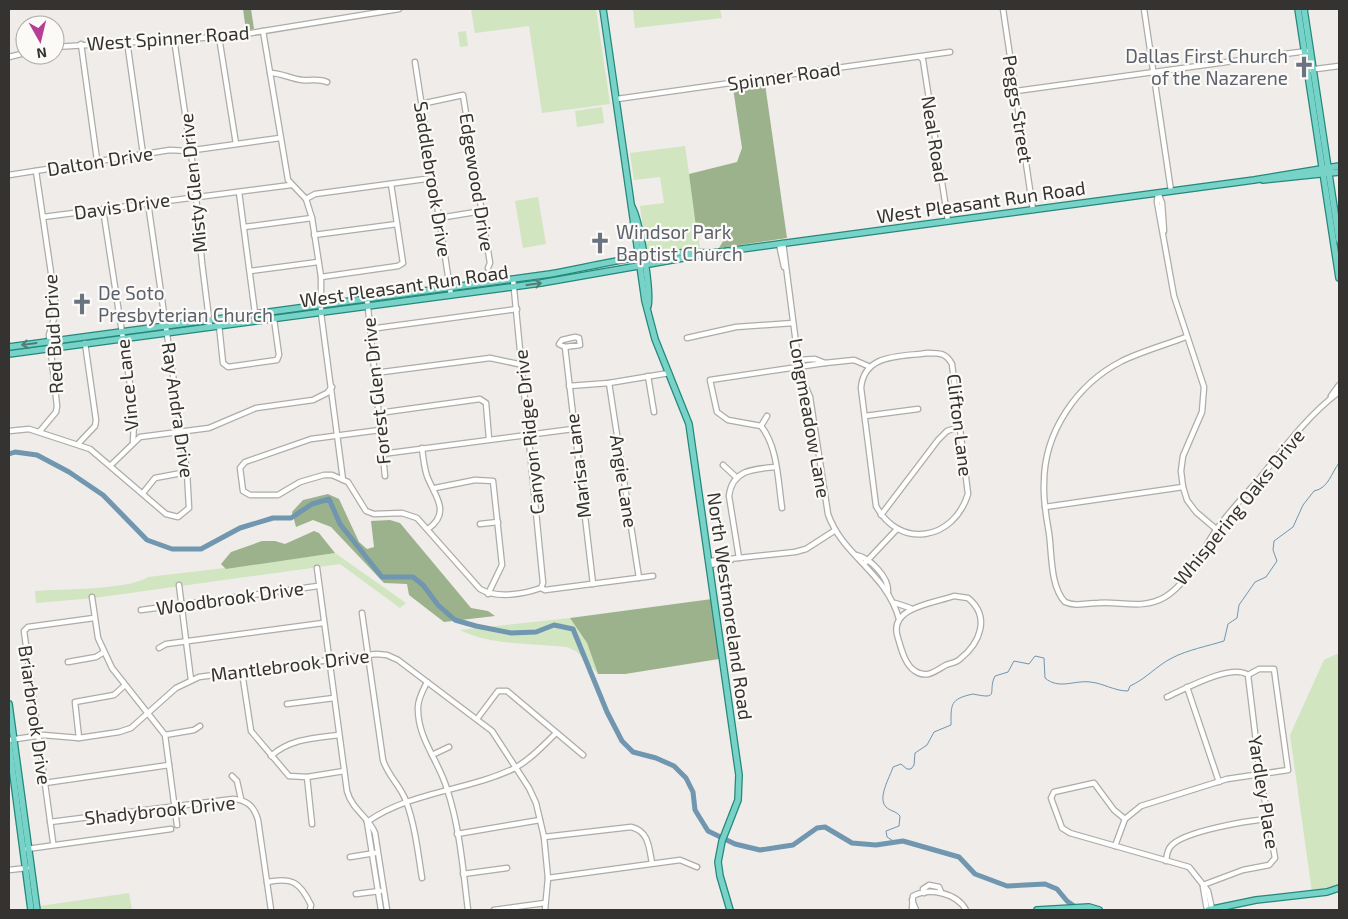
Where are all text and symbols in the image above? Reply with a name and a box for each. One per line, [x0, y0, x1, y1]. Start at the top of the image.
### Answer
north arrow [15, 15, 65, 65]
street label: West Spinner Road [86, 20, 250, 55]
text: N [36, 44, 48, 62]
place label: Dallas First Church of the Nazarene [1125, 44, 1288, 89]
street label: Peggs Street [999, 53, 1038, 165]
church icon: Dallas First Church of the Nazarene [1291, 54, 1317, 80]
street label: Spinner Road [726, 56, 842, 95]
street label: Neal Road [917, 94, 954, 184]
street label: Saddlebrook Drive [410, 99, 457, 258]
street label: Edgewood Drive [455, 111, 500, 253]
street label: Misty Glen Drive [174, 112, 211, 254]
street label: Dalton Drive [45, 141, 155, 180]
street label: West Pleasant Run Road [875, 175, 1087, 228]
street label: Davis Drive [72, 187, 171, 224]
place label: Windsor Park Baptist Church [616, 220, 743, 265]
church icon: Windsor Park Baptist Church [587, 230, 613, 256]
street label: West Pleasant Run Road [298, 259, 510, 312]
street label: Red Bud Drive [38, 274, 67, 394]
one-way arrow [526, 279, 542, 289]
place label: De Soto Presbyterian Church [98, 281, 273, 326]
church icon: De Soto Presbyterian Church [69, 291, 95, 317]
street label: Forest Glen Drive [356, 316, 395, 466]
street label: Longmeadow Lane [785, 336, 836, 500]
street label: Vince Lane [110, 338, 143, 432]
one-way arrow [21, 339, 37, 349]
street label: Ray Andra Drive [158, 341, 199, 479]
street label: Canyon Ridge Drive [508, 348, 549, 516]
street label: Clifton Lane [943, 372, 978, 478]
street label: Marisa Lane [560, 412, 595, 520]
street label: Whispering Oaks Drive [1168, 424, 1309, 590]
street label: Angie Lane [606, 433, 643, 529]
street label: North Westmoreland Road [703, 491, 758, 721]
street label: Woodbrook Drive [155, 576, 305, 619]
street label: Mantlebrook Drive [209, 643, 371, 686]
street label: Briarbrook Drive [14, 644, 57, 786]
street label: Yardley Place [1244, 733, 1285, 850]
street label: Shadybrook Drive [83, 790, 237, 829]

